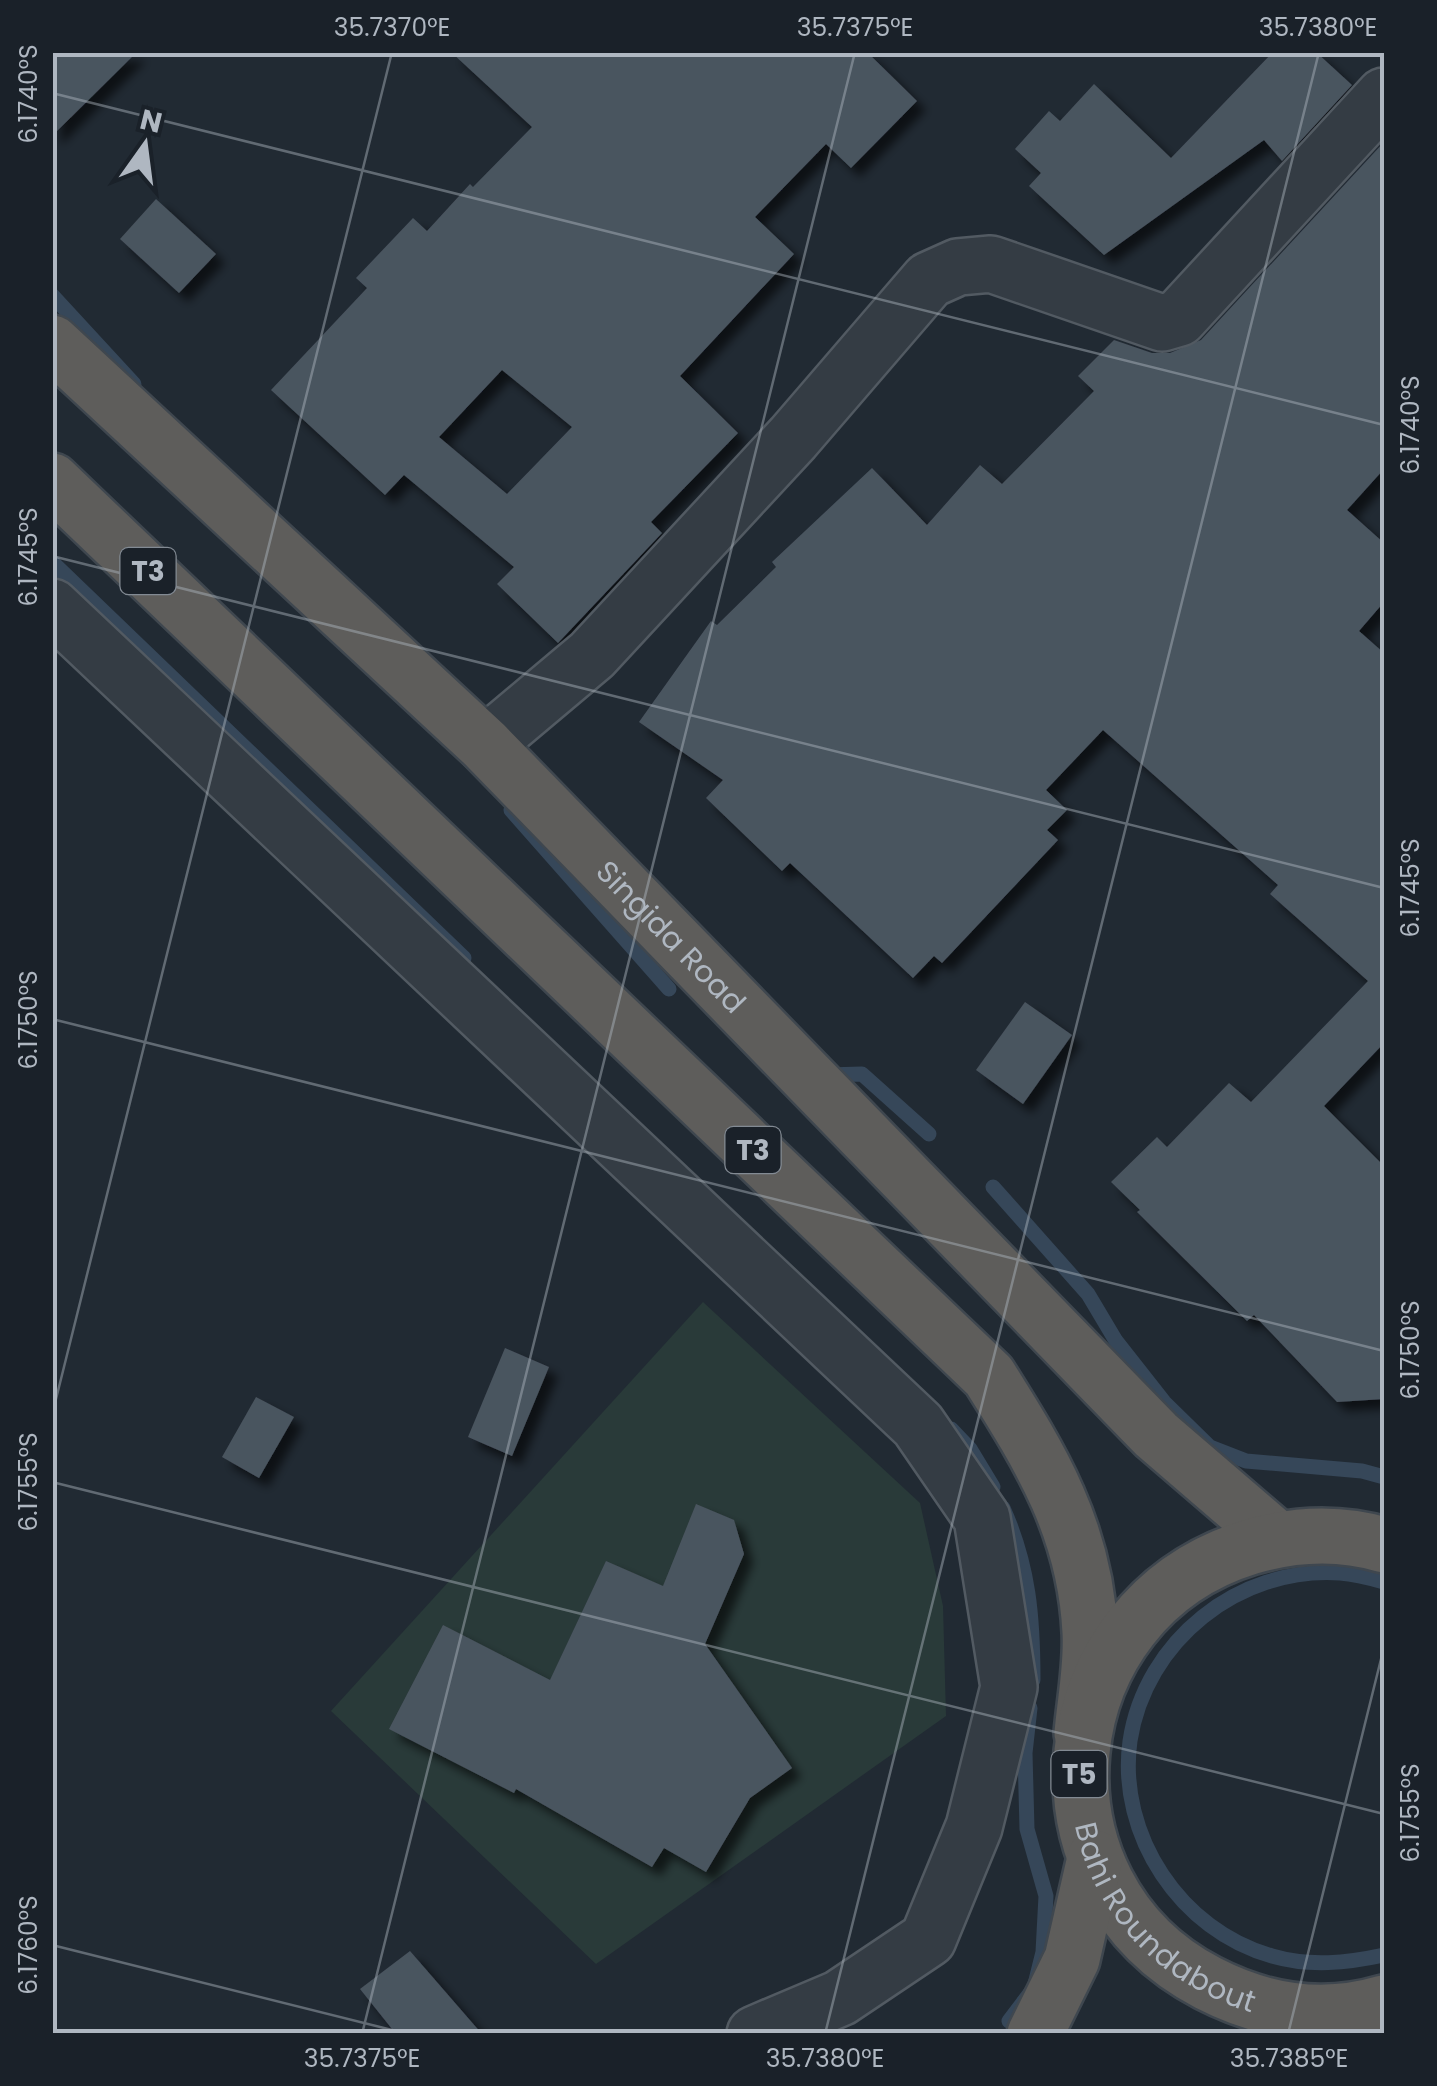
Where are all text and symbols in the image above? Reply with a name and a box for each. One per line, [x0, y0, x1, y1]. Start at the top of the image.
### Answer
text: 35.7370°E [334, 10, 450, 45]
text: 35.7375°E [797, 10, 913, 45]
text: 35.7380°E [1259, 10, 1377, 45]
text: 6.1740°S [11, 44, 46, 144]
north arrow [95, 95, 195, 195]
text: N [136, 100, 166, 143]
text: 6.1740°S [1393, 375, 1428, 475]
text: 6.1745°S [11, 507, 46, 607]
road number: T3 [120, 548, 176, 594]
text: 6.1745°S [1393, 838, 1428, 938]
street label: Singida Road [587, 850, 756, 1023]
text: 6.1750°S [11, 970, 46, 1070]
road number: T3 [726, 1127, 780, 1173]
text: 6.1750°S [1393, 1300, 1428, 1400]
text: 6.1755°S [11, 1432, 46, 1532]
road number: T5 [1052, 1751, 1106, 1797]
text: 6.1755°S [1393, 1763, 1428, 1863]
street label: Bahi Roundabout [1064, 1818, 1261, 2023]
text: 6.1760°S [11, 1895, 46, 1995]
text: 35.7375°E [304, 2041, 420, 2076]
text: 35.7380°E [766, 2041, 884, 2076]
text: 35.7385°E [1230, 2041, 1348, 2076]

